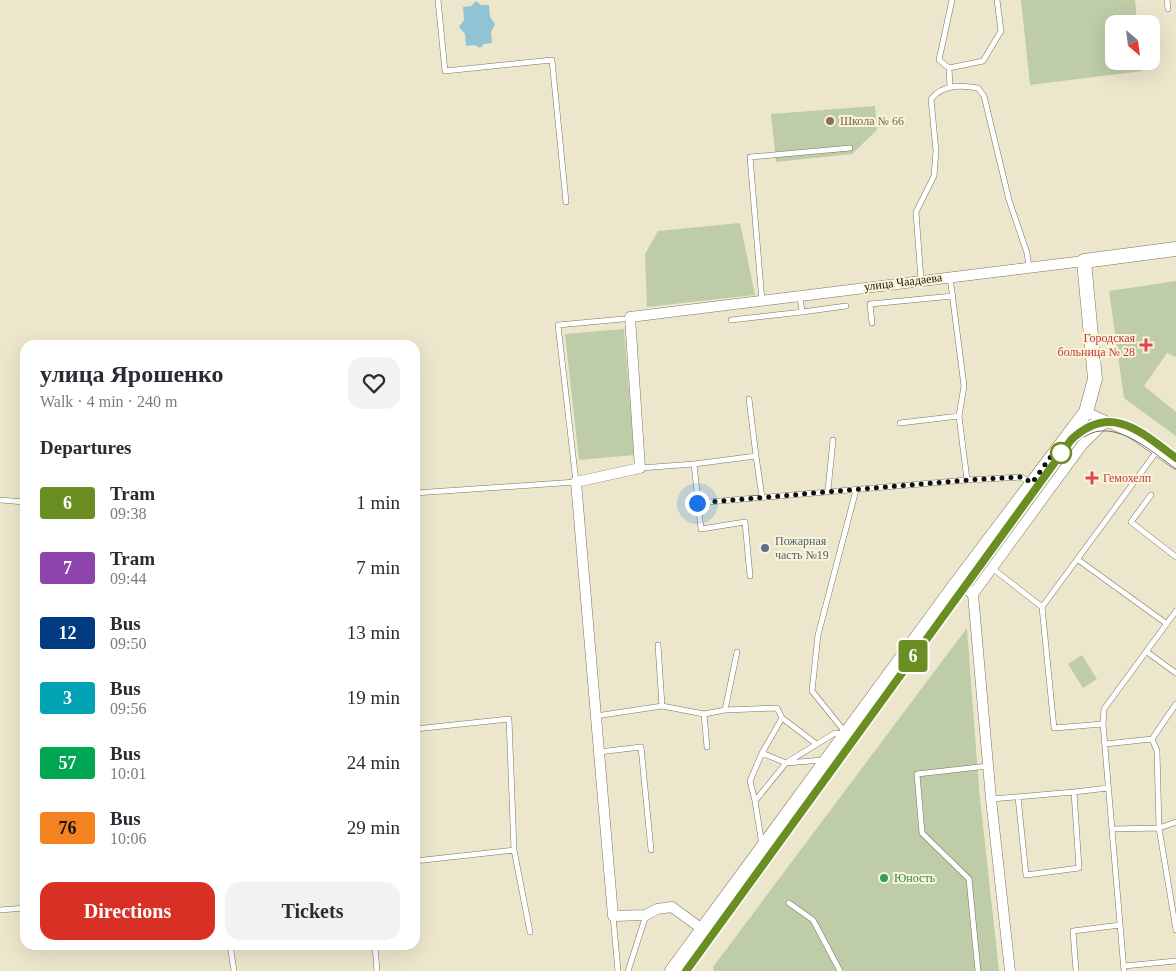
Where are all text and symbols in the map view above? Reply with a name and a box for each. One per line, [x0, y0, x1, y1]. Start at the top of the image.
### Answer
north arrow [1105, 15, 1160, 70]
map controls [1105, 15, 1160, 70]
place label: Школа № 66 [840, 114, 904, 128]
marker: Школа № 66 [824, 115, 836, 127]
street label: улица Чаадаева [863, 270, 944, 294]
place label: Городская больница № 28 [1058, 331, 1135, 359]
marker: Городская больница № 28 [1139, 338, 1153, 352]
button: heart [348, 357, 400, 409]
text: улица Ярошенко [40, 361, 223, 387]
text: Walk · 4 min · 240 m [40, 393, 177, 410]
text: Departures [40, 437, 131, 458]
unlabelled marker [1050, 442, 1072, 464]
marker: Гемохелп [1085, 471, 1099, 485]
place label: Гемохелп [1103, 471, 1152, 485]
text: Tram [110, 483, 155, 504]
your location [685, 491, 710, 516]
text: 1 min [356, 492, 400, 513]
text: 6 [63, 493, 72, 513]
text: 09:38 [110, 505, 146, 522]
place label: Пожарная часть №19 [775, 534, 829, 562]
marker: Пожарная часть №19 [759, 542, 771, 554]
text: Tram [110, 548, 155, 569]
text: 7 min [356, 557, 400, 578]
text: 7 [63, 558, 72, 578]
text: 09:44 [110, 570, 146, 587]
text: Bus [110, 613, 141, 634]
text: 13 min [347, 622, 400, 643]
text: 12 [59, 623, 77, 643]
text: 09:50 [110, 635, 146, 652]
line badge: 6 [897, 640, 929, 672]
text: 6 [909, 646, 918, 666]
text: Bus [110, 678, 141, 699]
text: 19 min [347, 687, 400, 708]
text: 3 [63, 688, 72, 708]
text: 09:56 [110, 700, 146, 717]
text: Bus [110, 743, 141, 764]
text: 24 min [347, 752, 400, 773]
text: 57 [59, 753, 77, 773]
text: 10:01 [110, 765, 146, 782]
text: Bus [110, 808, 141, 829]
text: 29 min [347, 817, 400, 838]
text: 76 [59, 818, 77, 838]
text: 10:06 [110, 830, 146, 847]
place label: Юность [894, 871, 936, 885]
marker: Юность [878, 872, 890, 884]
button: Directions [40, 882, 215, 940]
button: Tickets [225, 882, 400, 940]

